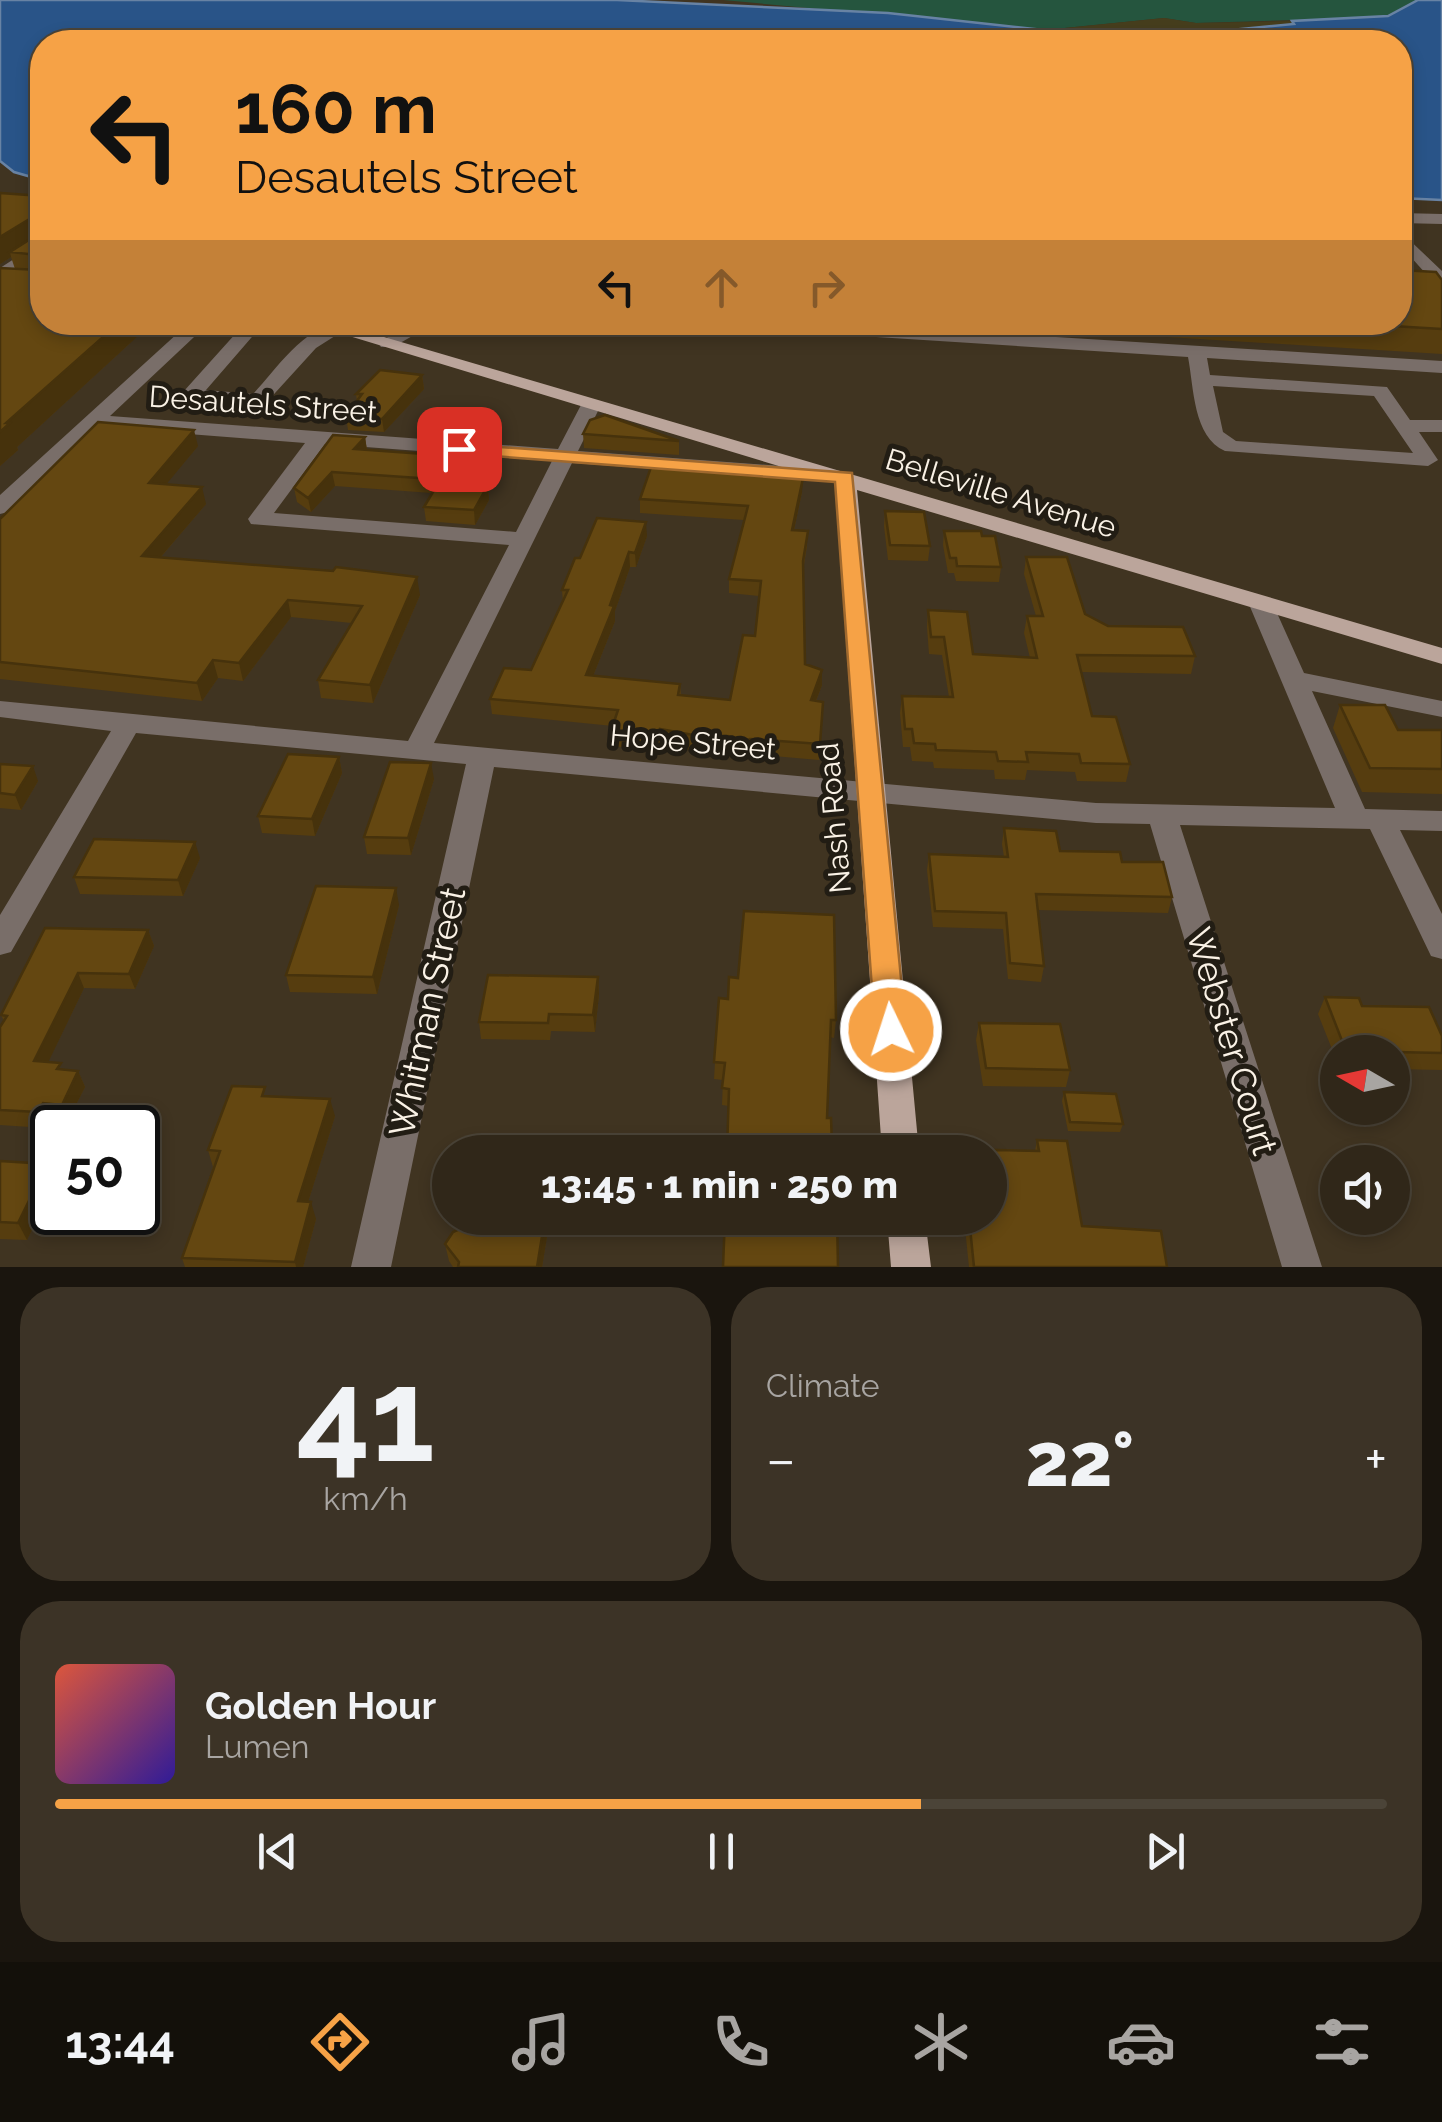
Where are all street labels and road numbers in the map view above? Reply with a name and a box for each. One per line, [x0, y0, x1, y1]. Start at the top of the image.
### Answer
street label: Desautels Street [148, 379, 378, 429]
street label: Belleville Avenue [881, 441, 1121, 545]
street label: Hope Street [608, 717, 778, 767]
street label: Nash Road [810, 741, 858, 895]
street label: Whitman Street [381, 883, 474, 1140]
street label: Webster Court [1178, 922, 1286, 1160]

